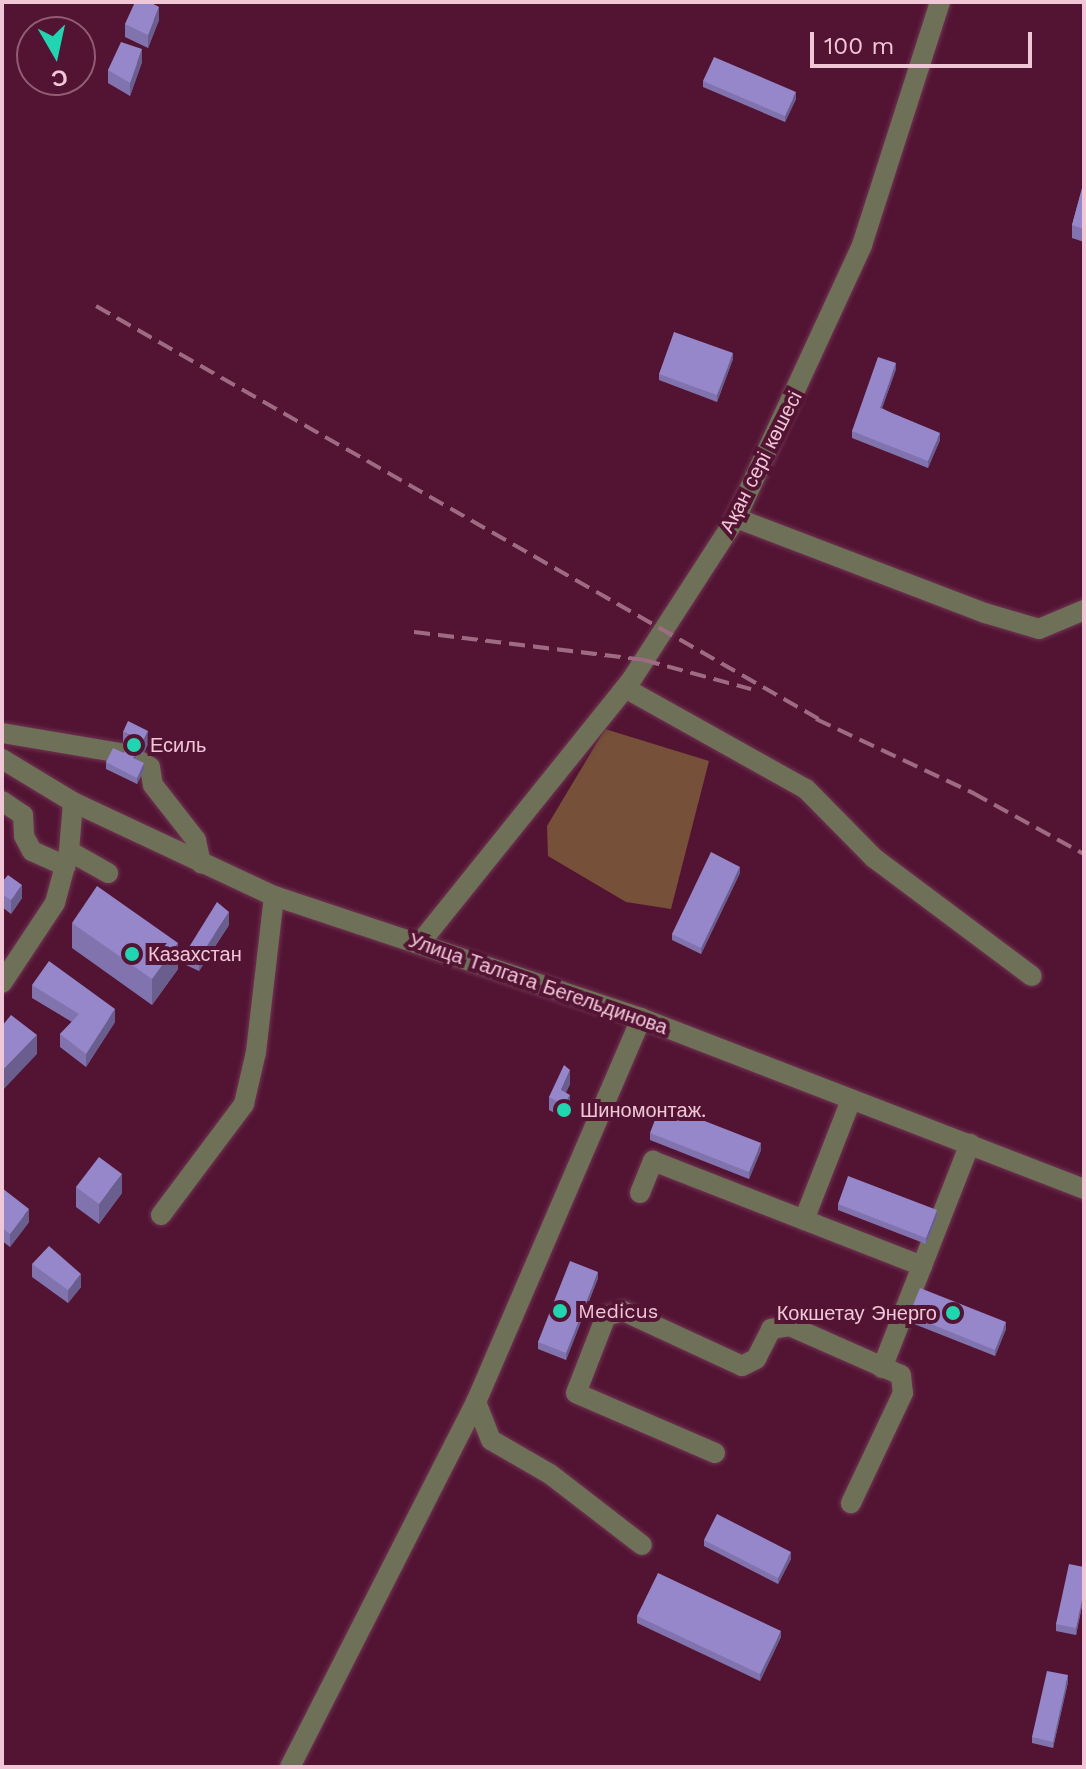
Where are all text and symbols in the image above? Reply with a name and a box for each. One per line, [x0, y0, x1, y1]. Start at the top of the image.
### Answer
north arrow [16, 16, 96, 96]
scale bar [814, 16, 1036, 66]
text: 100 m [824, 32, 894, 60]
text: С [50, 65, 69, 92]
street label: Ақан сері көшесі [715, 387, 807, 537]
place label: Есиль [150, 733, 206, 757]
marker: Есиль [125, 736, 143, 754]
street label: Улица Талгата Бегельдинова [405, 928, 671, 1040]
place label: Казахстан [148, 942, 242, 966]
marker: Казахстан [123, 945, 141, 963]
place label: Шиномонтаж. [580, 1098, 706, 1122]
marker: Шиномонтаж. [555, 1101, 573, 1119]
place label: Medicus [578, 1299, 658, 1323]
marker: Medicus [549, 1300, 571, 1322]
place label: Кокшетау Энерго [777, 1301, 937, 1325]
marker: Кокшетау Энерго [944, 1304, 962, 1322]

